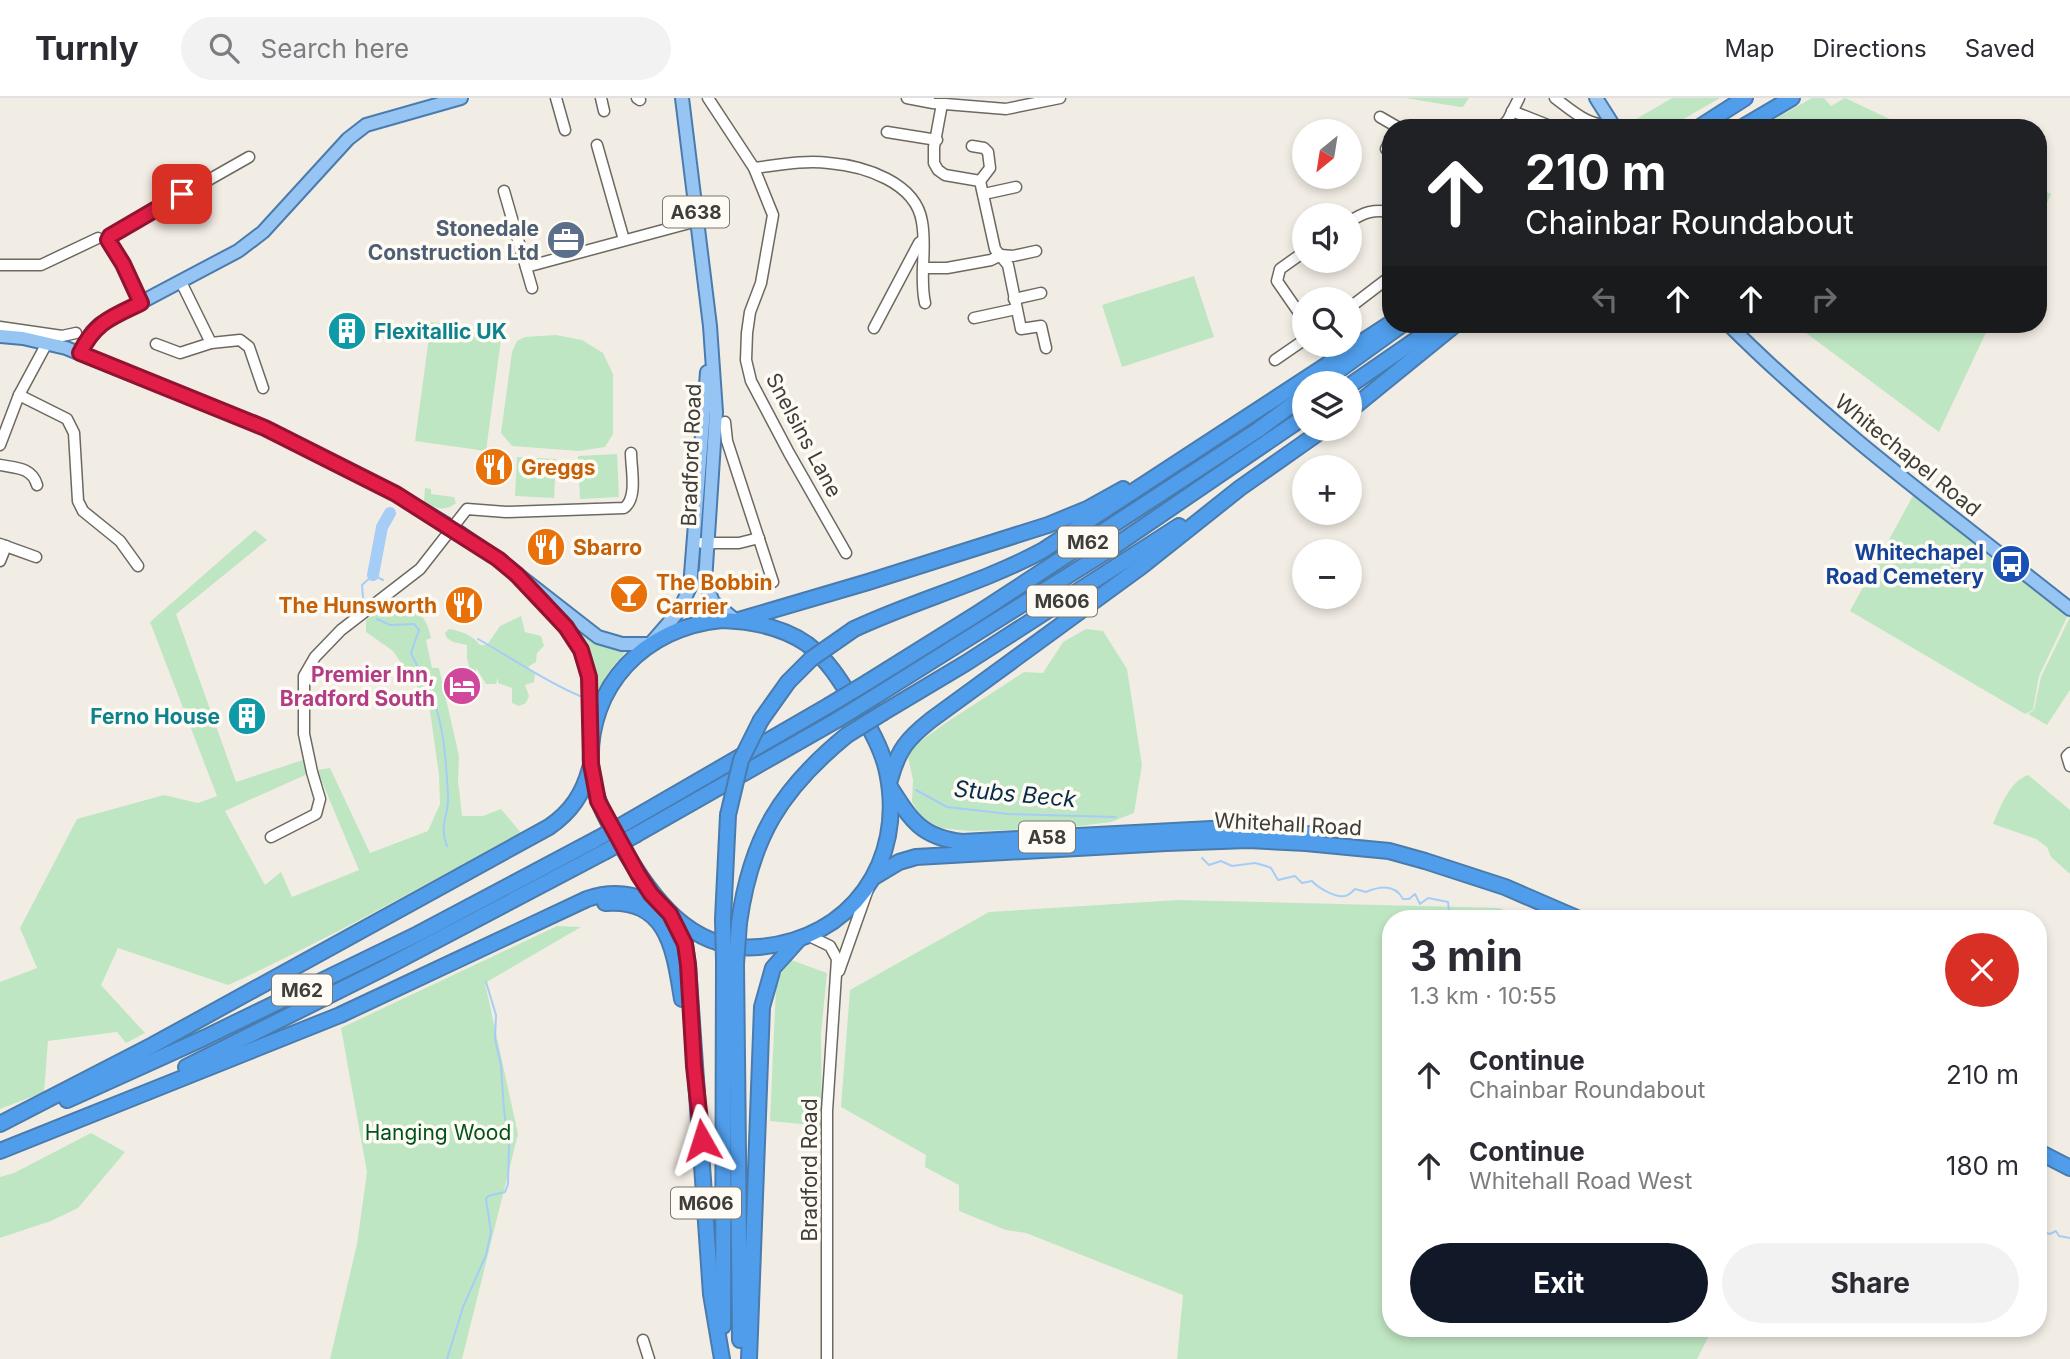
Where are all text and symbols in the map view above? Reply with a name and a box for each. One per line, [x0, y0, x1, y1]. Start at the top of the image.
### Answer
search box [181, 17, 671, 80]
text: Turnly [35, 28, 139, 68]
icon: search [205, 29, 243, 67]
text: Search here [261, 33, 409, 64]
text: Map [1725, 34, 1774, 63]
text: Directions [1812, 34, 1927, 63]
text: Saved [1965, 34, 2035, 63]
north arrow [1292, 119, 1362, 189]
map controls [1292, 119, 1362, 609]
text: 210 m [1525, 143, 1666, 202]
icon: ahead [1410, 147, 1501, 238]
pin [152, 164, 212, 224]
icon: arrive [163, 175, 201, 213]
road number: A638 [663, 196, 729, 228]
button: sound [1292, 203, 1362, 273]
text: Chainbar Roundabout [1525, 203, 1854, 242]
place label: Stonedale Construction Ltd [368, 216, 539, 265]
office icon: Stonedale Construction Ltd [545, 219, 587, 261]
icon: left [1586, 280, 1624, 318]
icon: ahead [1659, 280, 1697, 318]
icon: ahead [1732, 280, 1770, 318]
icon: right [1805, 280, 1843, 318]
button: search [1292, 287, 1362, 357]
building icon: Flexitallic UK [326, 310, 368, 352]
place label: Flexitallic UK [374, 319, 507, 344]
street label: Snelsins Lane [761, 369, 847, 501]
button: layers [1292, 371, 1362, 441]
street label: Bradford Road [676, 383, 706, 527]
street label: Whitechapel Road [1830, 389, 1986, 521]
restaurant icon: Greggs [473, 446, 515, 488]
place label: Greggs [521, 455, 596, 480]
button: + [1292, 455, 1362, 525]
restaurant icon: Sbarro [525, 526, 567, 568]
road number: M62 [1058, 526, 1118, 558]
place label: Sbarro [573, 535, 642, 560]
button: − [1292, 539, 1362, 609]
place label: Whitechapel Road Cemetery [1826, 540, 1984, 589]
bus stop icon: Whitechapel Road Cemetery [1990, 543, 2032, 585]
place label: The Bobbin Carrier [656, 570, 773, 619]
bar icon: The Bobbin Carrier [608, 573, 650, 615]
restaurant icon: The Hunsworth [443, 584, 485, 626]
road number: M606 [1027, 586, 1097, 616]
place label: The Hunsworth [279, 593, 437, 618]
place label: Premier Inn, Bradford South [280, 662, 435, 711]
hotel icon: Premier Inn, Bradford South [441, 665, 483, 707]
building icon: Ferno House [226, 695, 268, 737]
place label: Ferno House [90, 704, 220, 729]
water label: Stubs Beck [953, 775, 1078, 813]
street label: Whitehall Road [1213, 808, 1363, 840]
road number: A58 [1019, 822, 1075, 852]
text: 3 min [1410, 930, 1523, 981]
button: close [1945, 933, 2019, 1007]
road number: M62 [272, 974, 332, 1006]
text: 1.3 km · 10:55 [1410, 982, 1557, 1010]
text: Continue [1469, 1045, 1585, 1076]
icon: ahead [1410, 1056, 1448, 1094]
text: 210 m [1946, 1059, 2019, 1090]
text: Chainbar Roundabout [1469, 1076, 1705, 1104]
street label: Bradford Road [797, 1098, 822, 1242]
position arrow [665, 1103, 739, 1177]
park label: Hanging Wood [365, 1120, 511, 1145]
text: Continue [1469, 1136, 1585, 1167]
icon: ahead [1410, 1147, 1448, 1185]
text: 180 m [1946, 1150, 2019, 1181]
text: Whitehall Road West [1469, 1167, 1692, 1195]
road number: M606 [671, 1188, 741, 1218]
button: Exit [1410, 1243, 1708, 1323]
button: Share [1722, 1243, 2019, 1323]

